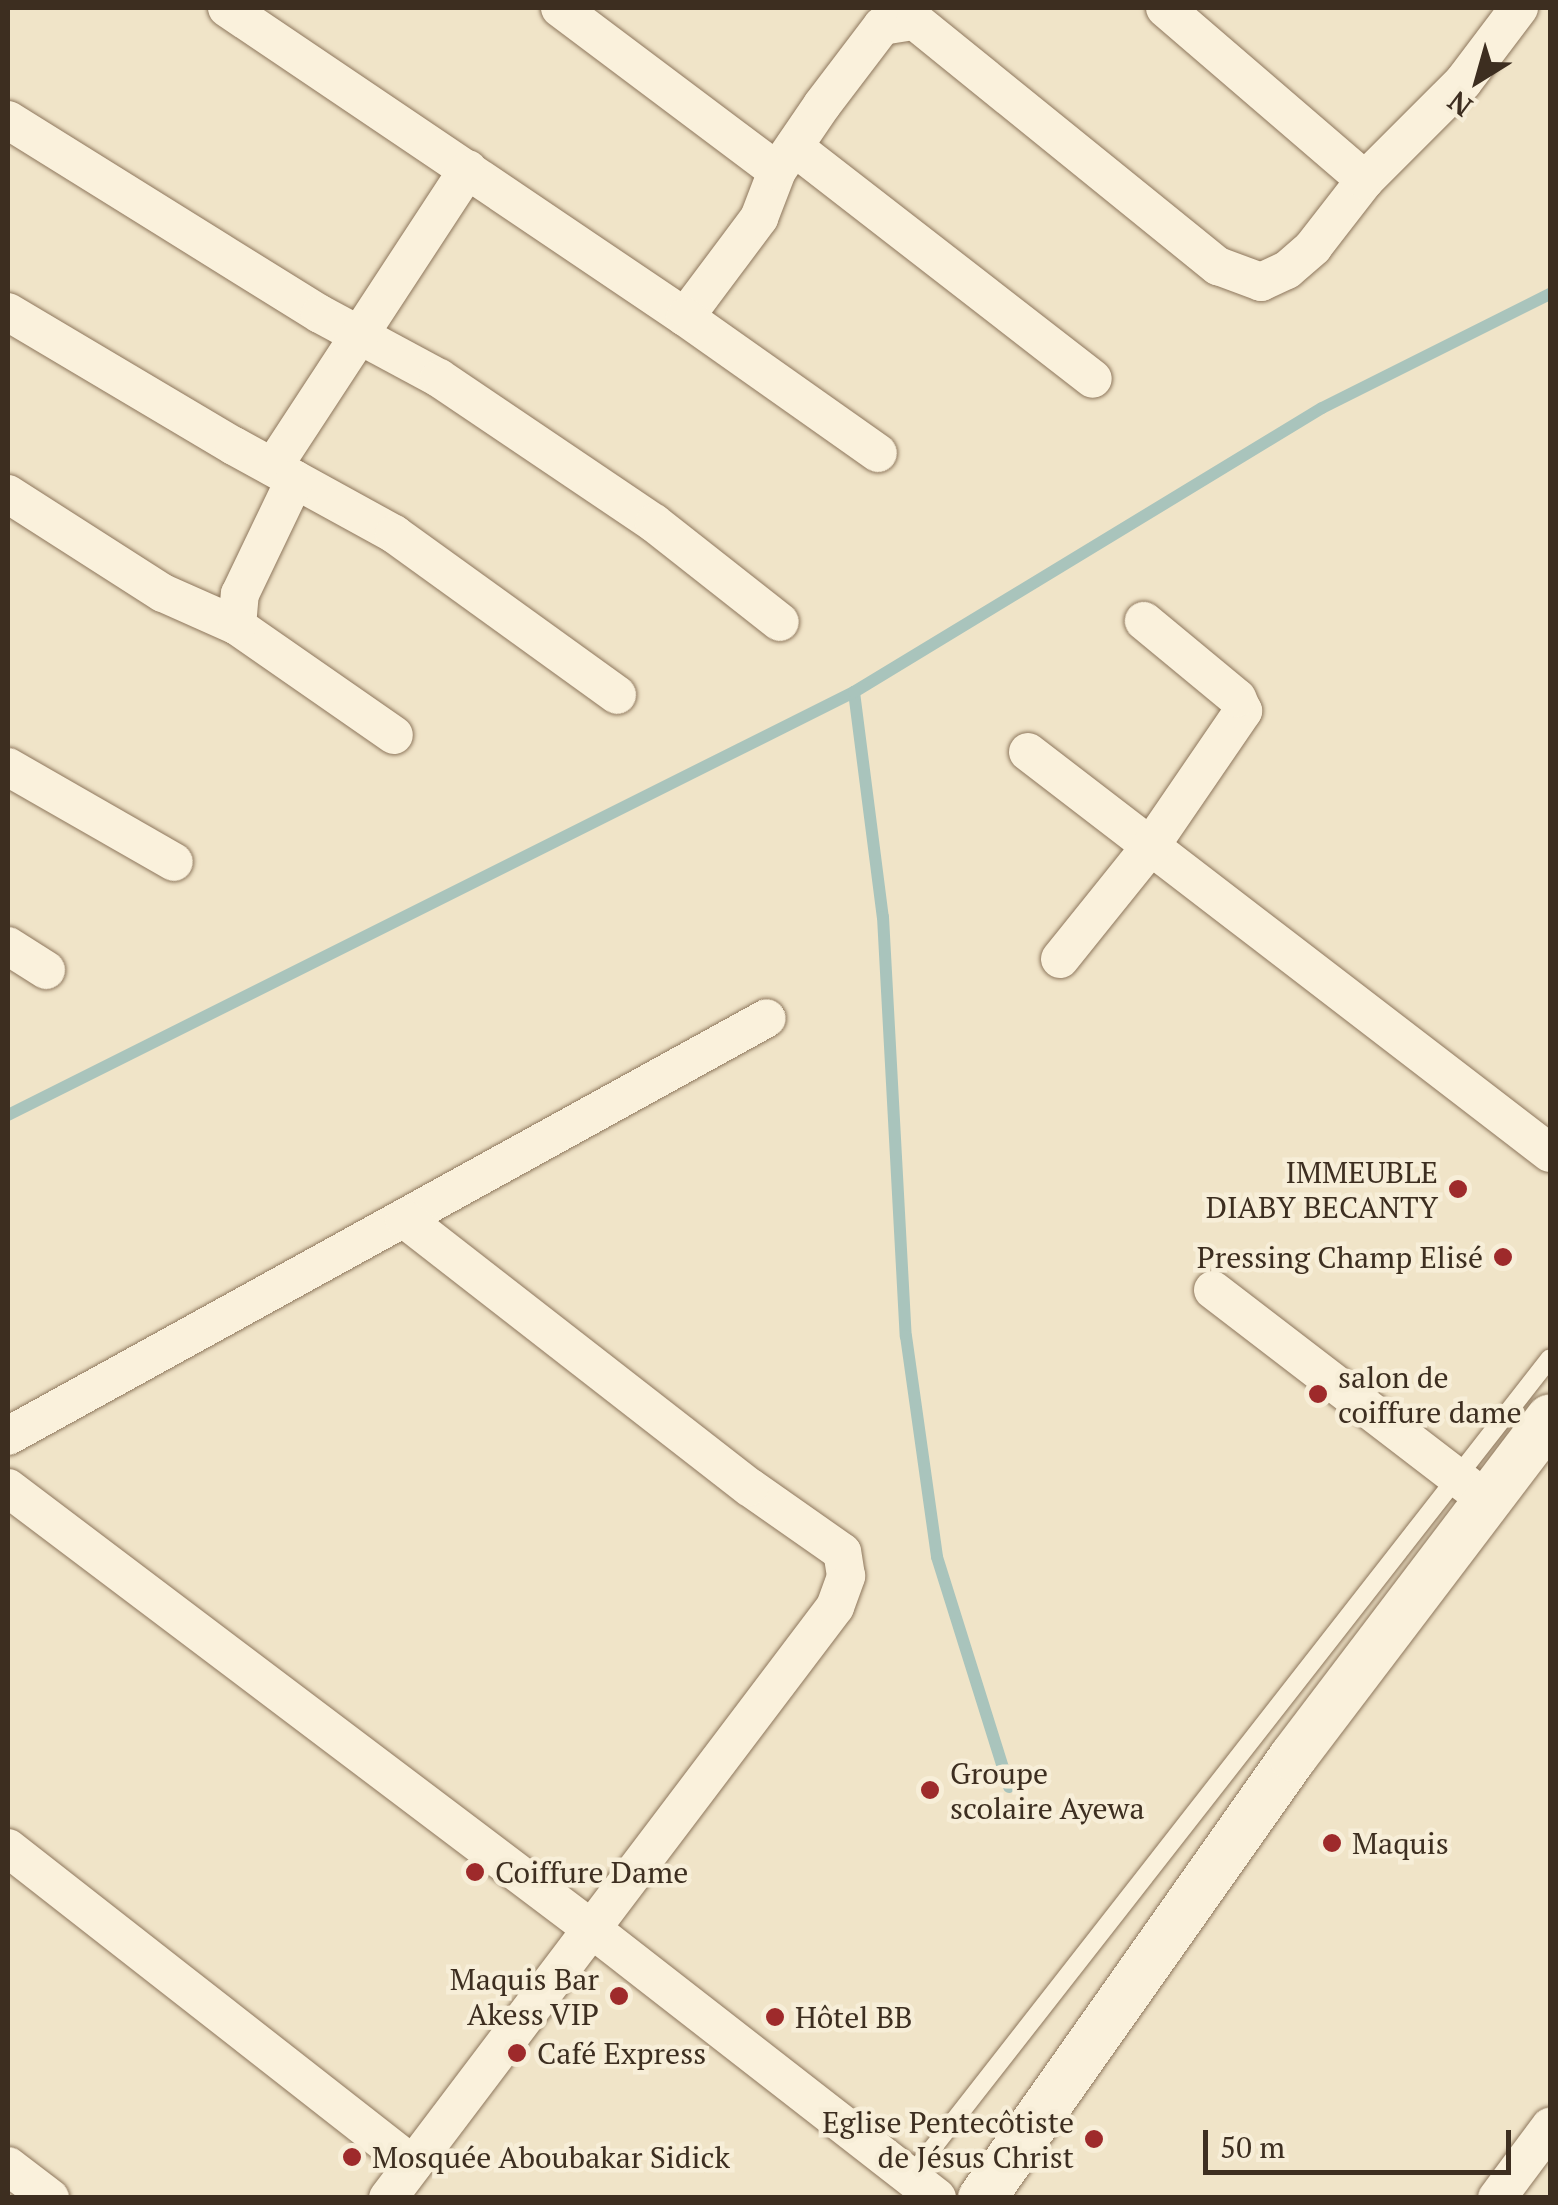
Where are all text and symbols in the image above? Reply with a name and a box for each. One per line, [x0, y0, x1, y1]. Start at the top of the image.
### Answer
north arrow [1428, 30, 1528, 130]
text: N [1440, 83, 1479, 126]
place label: IMMEUBLE DIABY BECANTY [1206, 1154, 1438, 1224]
marker: IMMEUBLE DIABY BECANTY [1447, 1178, 1469, 1200]
place label: Pressing Champ Elisé [1197, 1239, 1483, 1275]
marker: Pressing Champ Elisé [1492, 1246, 1514, 1268]
place label: salon de coiffure dame [1338, 1359, 1521, 1430]
marker: salon de coiffure dame [1307, 1383, 1329, 1405]
place label: Groupe scolaire Ayewa [950, 1755, 1145, 1826]
marker: Groupe scolaire Ayewa [919, 1779, 941, 1801]
place label: Maquis [1352, 1825, 1449, 1861]
marker: Maquis [1321, 1832, 1343, 1854]
place label: Coiffure Dame [495, 1854, 688, 1890]
marker: Coiffure Dame [464, 1861, 486, 1883]
place label: Maquis Bar Akess VIP [450, 1961, 599, 2032]
marker: Maquis Bar Akess VIP [608, 1985, 630, 2007]
place label: Hôtel BB [795, 1999, 913, 2035]
marker: Hôtel BB [764, 2006, 786, 2028]
place label: Café Express [537, 2035, 706, 2071]
marker: Café Express [506, 2042, 528, 2064]
place label: Eglise Pentecôtiste de Jésus Christ [822, 2104, 1074, 2174]
scale bar [1208, 2110, 1516, 2172]
text: 50 m [1220, 2127, 1285, 2167]
marker: Eglise Pentecôtiste de Jésus Christ [1083, 2128, 1105, 2150]
place label: Mosquée Aboubakar Sidick [372, 2139, 731, 2175]
marker: Mosquée Aboubakar Sidick [341, 2146, 363, 2168]

